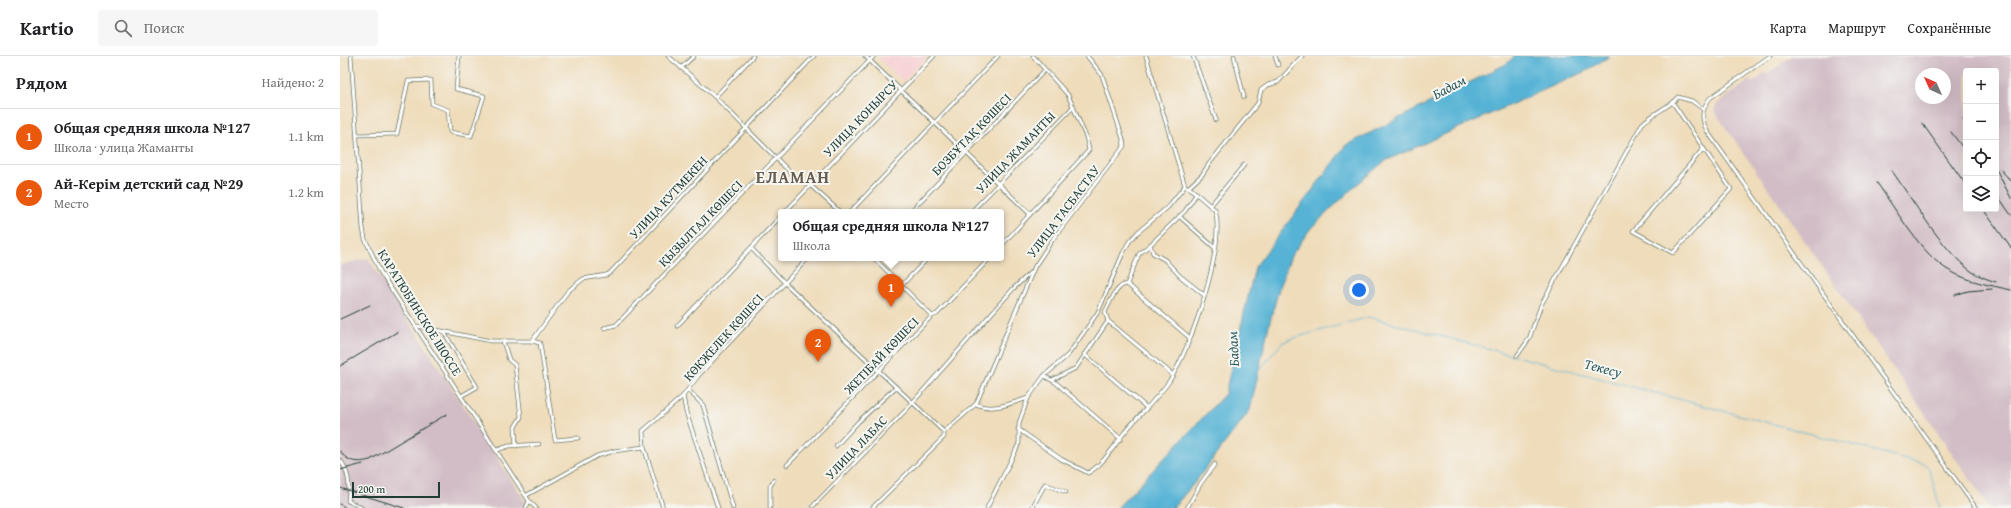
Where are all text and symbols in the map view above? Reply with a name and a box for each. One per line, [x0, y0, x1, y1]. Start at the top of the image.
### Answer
search box [98, 10, 378, 46]
text: Kartio [20, 14, 74, 42]
icon: search [112, 17, 134, 39]
text: Поиск [144, 17, 184, 38]
text: Карта [1770, 18, 1806, 38]
text: Маршрут [1828, 18, 1886, 38]
text: Сохранённые [1908, 18, 1991, 38]
north arrow [1915, 68, 1951, 104]
map controls [1963, 68, 1999, 212]
button: + [1963, 68, 1999, 104]
text: Рядом [16, 70, 67, 95]
water label: Бадам [1429, 70, 1469, 104]
text: Найдено: 2 [262, 73, 324, 92]
street label: УЛИЦА КОНЫРСУ [819, 76, 902, 161]
street label: БОЗБҰТАҚ КӨШЕСІ [927, 89, 1016, 180]
button: − [1963, 104, 1999, 140]
street label: УЛИЦА ЖАМАНТЫ [971, 107, 1060, 198]
text: Общая средняя школа №127 [54, 117, 251, 138]
text: 1 [26, 127, 32, 146]
text: 1.1 km [288, 127, 324, 146]
text: Школа · улица Жаманты [54, 138, 194, 157]
button: locate [1963, 140, 1999, 176]
street label: УЛИЦА КУТМЕКЕН [625, 151, 712, 243]
street label: УЛИЦА ТАСБАСТАУ [1022, 161, 1105, 262]
district label: ЕЛАМАН [756, 164, 830, 189]
text: Ай-Керім детский сад №29 [54, 173, 243, 194]
street label: ҚЫЗЫЛТАЛ КӨШЕСІ [654, 176, 747, 271]
button: layers [1963, 176, 1999, 212]
text: 2 [26, 183, 32, 202]
text: 1.2 km [288, 183, 324, 202]
text: Место [54, 194, 89, 213]
popup [778, 209, 1004, 261]
text: Общая средняя школа №127 [793, 215, 989, 236]
text: Школа [793, 236, 830, 255]
street label: КАРАТЮБИНСКОЕ ШОССЕ [373, 245, 466, 379]
pin: 1 [878, 274, 904, 307]
your location [1349, 280, 1369, 300]
street label: КӨКЖЕЛЕК КӨШЕСІ [679, 289, 768, 385]
street label: ЖЕТІБАЙ КӨШЕСІ [839, 313, 923, 399]
pin: 2 [805, 329, 831, 362]
water label: Бадам [1222, 331, 1244, 367]
water label: Текесу [1582, 353, 1624, 383]
street label: УЛИЦА ЛАБАС [821, 411, 892, 484]
scale bar [352, 480, 440, 499]
text: 200 m [358, 481, 385, 497]

